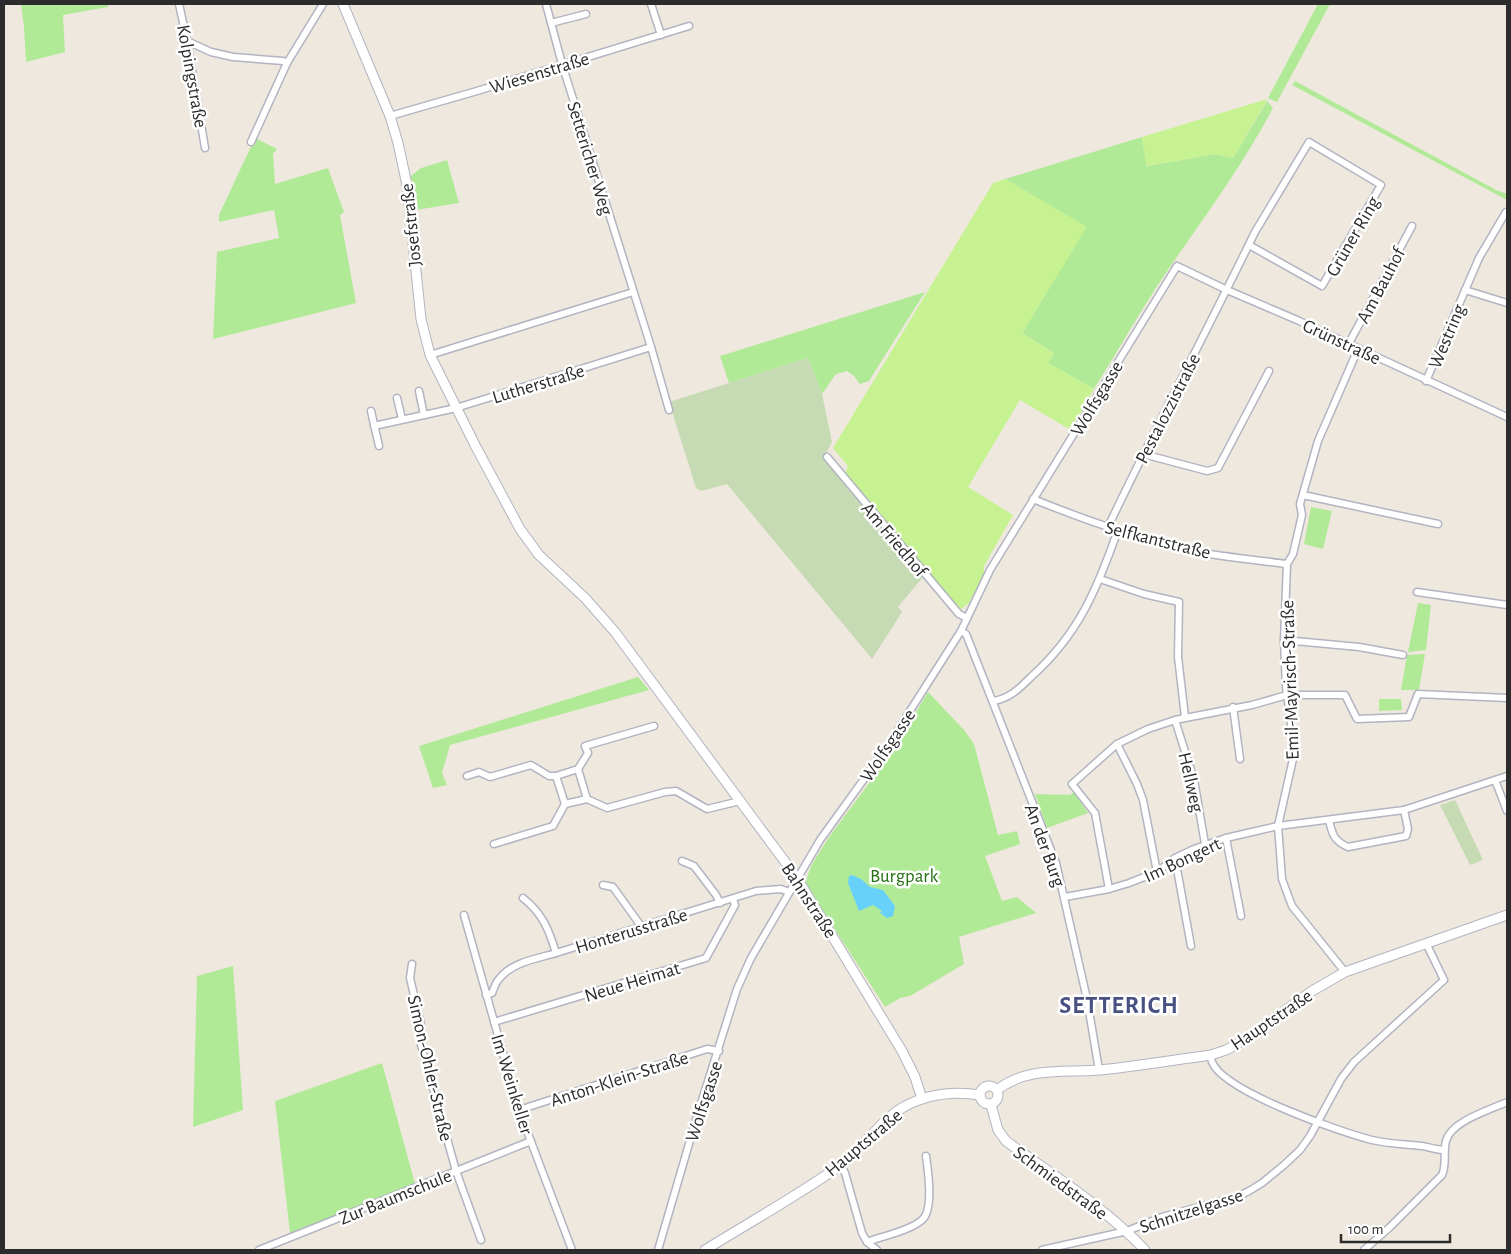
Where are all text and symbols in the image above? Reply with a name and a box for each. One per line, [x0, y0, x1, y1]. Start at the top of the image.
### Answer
street label: Kolpingstraße [173, 23, 210, 129]
street label: Wiesenstraße [487, 49, 591, 98]
street label: Settericher Weg [563, 99, 616, 218]
street label: Josefstraße [398, 182, 425, 267]
street label: Grüner Ring [1323, 193, 1384, 280]
street label: Am Bauhof [1354, 244, 1410, 327]
street label: Westring [1425, 301, 1470, 371]
street label: Grünstraße [1299, 316, 1383, 369]
street label: Pestalozzistraße [1132, 351, 1204, 467]
street label: Wolfsgasse [1068, 358, 1127, 439]
street label: Lutherstraße [490, 361, 587, 407]
street label: Am Friedhof [857, 499, 931, 582]
street label: Selfkantstraße [1103, 518, 1212, 563]
street label: Emil-Mayrisch-Straße [1278, 600, 1303, 760]
street label: Wolfsgasse [857, 706, 919, 786]
street label: Hellweg [1174, 750, 1207, 815]
street label: An der Burg [1021, 802, 1069, 890]
street label: Im Bongert [1141, 834, 1224, 886]
street label: Bahnstraße [777, 860, 840, 942]
park label: Burgpark [870, 867, 938, 886]
street label: Honterusstraße [573, 905, 690, 957]
street label: Neue Heimat [582, 959, 683, 1006]
street label: Hauptstraße [1228, 986, 1316, 1054]
street label: Simon-Ohler-Straße [403, 993, 456, 1143]
district label: SETTERICH [1059, 994, 1179, 1018]
street label: Im Weinkeller [487, 1032, 536, 1137]
street label: Anton-Klein-Straße [548, 1048, 691, 1111]
street label: Wolfsgasse [682, 1059, 726, 1144]
street label: Hauptstraße [822, 1106, 906, 1181]
street label: Schmiedstraße [1010, 1143, 1111, 1224]
street label: Zur Baumschule [337, 1166, 455, 1229]
street label: Schnitzelgasse [1137, 1186, 1246, 1237]
scale bar [1341, 1212, 1450, 1244]
text: 100 m [1348, 1222, 1383, 1237]

